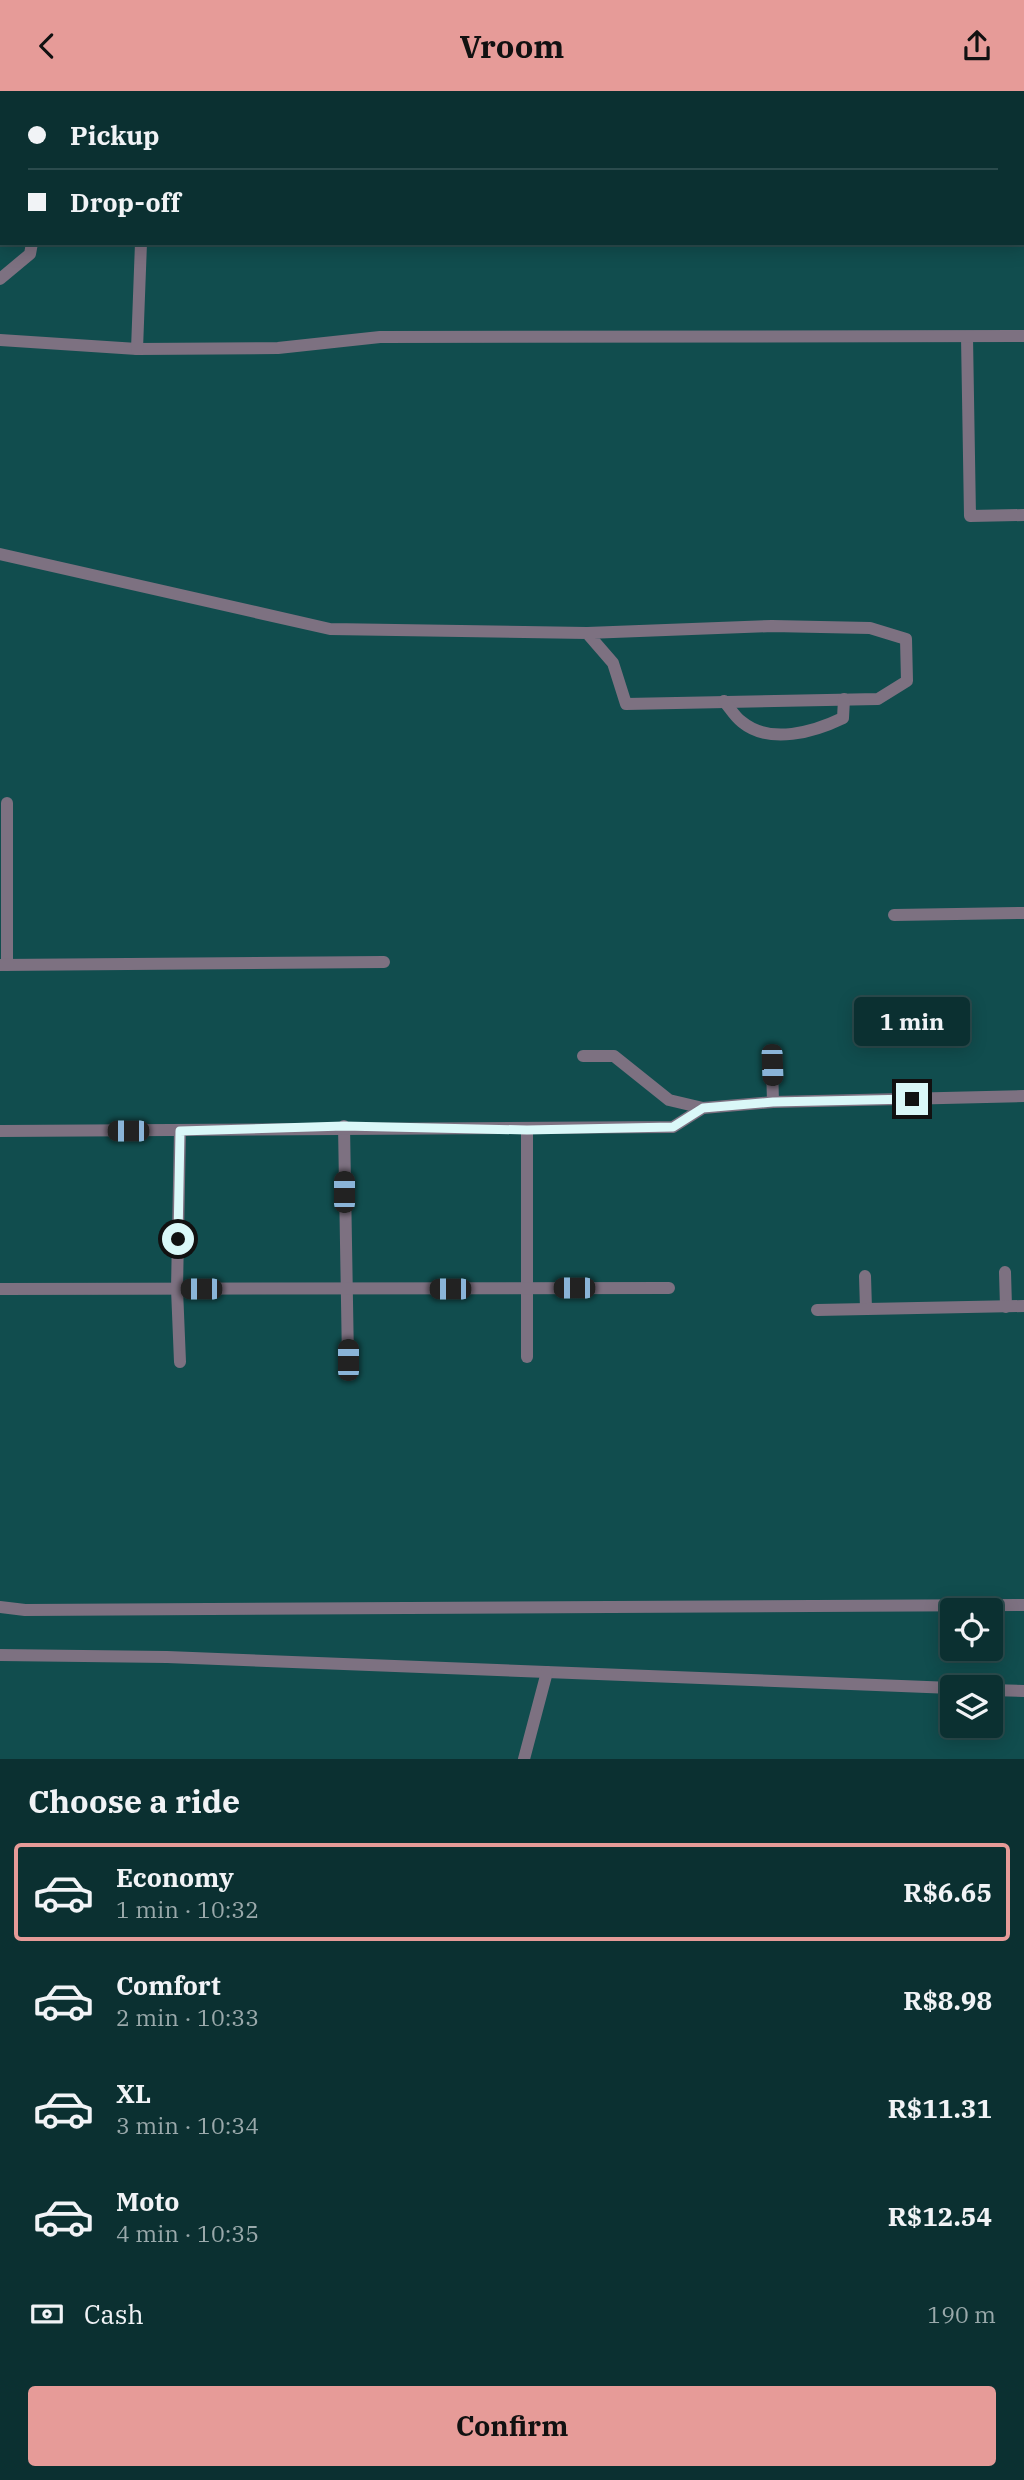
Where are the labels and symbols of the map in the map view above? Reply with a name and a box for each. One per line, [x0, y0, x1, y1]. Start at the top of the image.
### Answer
callout: 1 min [854, 997, 970, 1047]
car [761, 1044, 784, 1086]
route end [896, 1083, 928, 1115]
car [108, 1121, 150, 1142]
car [334, 1171, 355, 1213]
route start [162, 1223, 194, 1255]
car [554, 1278, 596, 1299]
car [181, 1279, 223, 1300]
car [430, 1279, 472, 1300]
car [338, 1339, 359, 1381]

